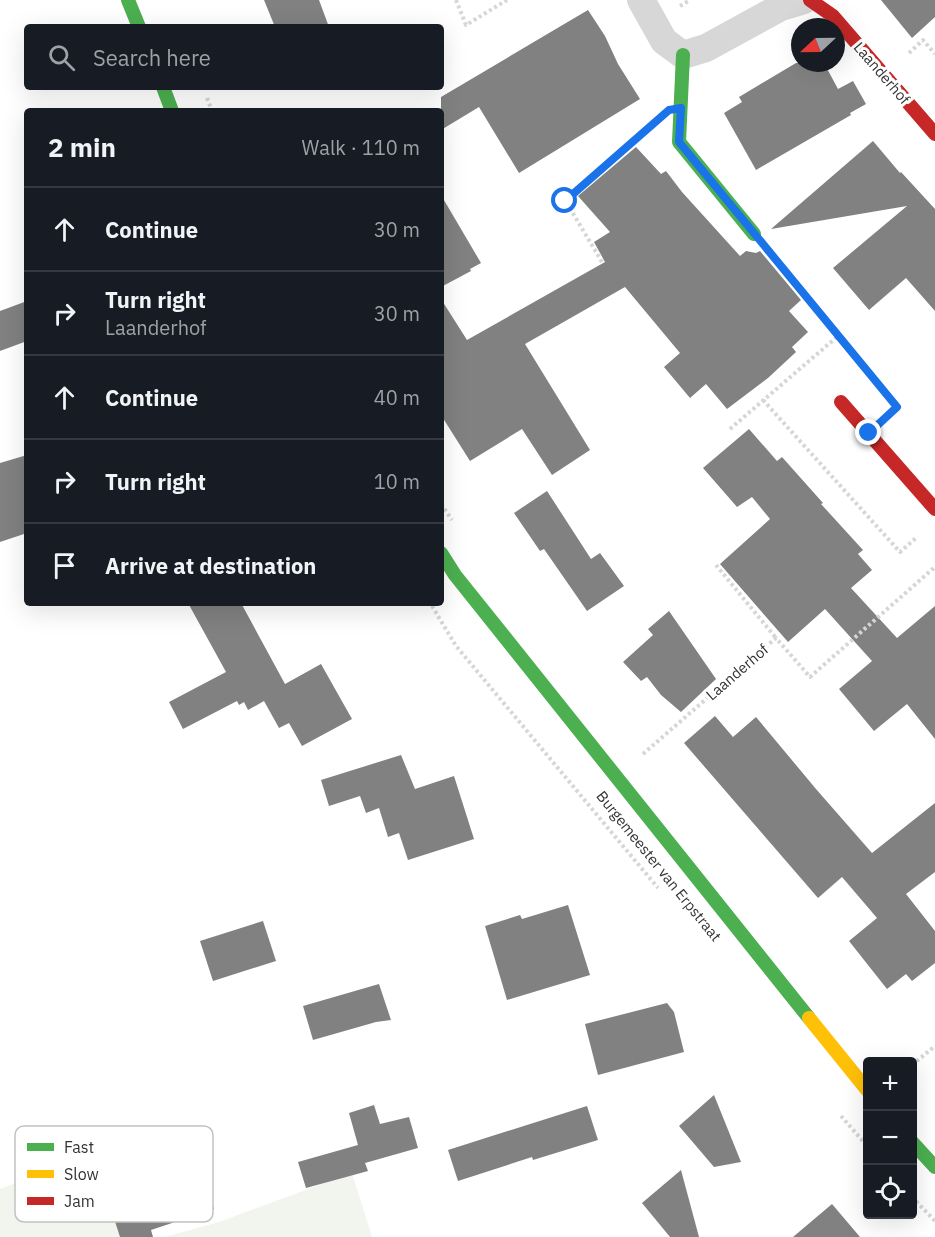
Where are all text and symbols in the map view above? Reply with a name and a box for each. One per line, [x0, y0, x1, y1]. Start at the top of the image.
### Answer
north arrow [791, 18, 845, 72]
search box [24, 24, 444, 90]
street label: Laanderhof [850, 38, 914, 108]
icon: search [45, 41, 78, 74]
text: Search here [93, 43, 211, 72]
text: 2 min [48, 130, 116, 164]
text: Walk · 110 m [302, 134, 420, 161]
route start [551, 187, 577, 213]
icon: ahead [48, 213, 81, 246]
text: Continue [105, 215, 198, 244]
text: 30 m [374, 216, 420, 243]
text: Turn right [105, 285, 206, 314]
icon: right [48, 297, 81, 330]
text: 30 m [374, 300, 420, 327]
text: Laanderhof [105, 314, 207, 341]
icon: ahead [48, 381, 81, 414]
text: Continue [105, 383, 198, 412]
text: 40 m [374, 384, 420, 411]
route end [855, 419, 881, 445]
icon: right [48, 465, 81, 498]
text: Turn right [105, 467, 206, 496]
text: 10 m [374, 468, 420, 495]
icon: arrive [48, 549, 81, 582]
text: Arrive at destination [105, 551, 316, 580]
street label: Laanderhof [702, 640, 772, 704]
street label: Burgemeester van Erpstraat [592, 787, 726, 945]
map controls [863, 1057, 917, 1219]
button: + [863, 1057, 917, 1111]
button: − [863, 1111, 917, 1165]
legend [15, 1126, 213, 1222]
text: Fast [64, 1137, 94, 1157]
text: Slow [64, 1164, 99, 1184]
button: locate [863, 1165, 917, 1219]
text: Jam [64, 1191, 95, 1211]

